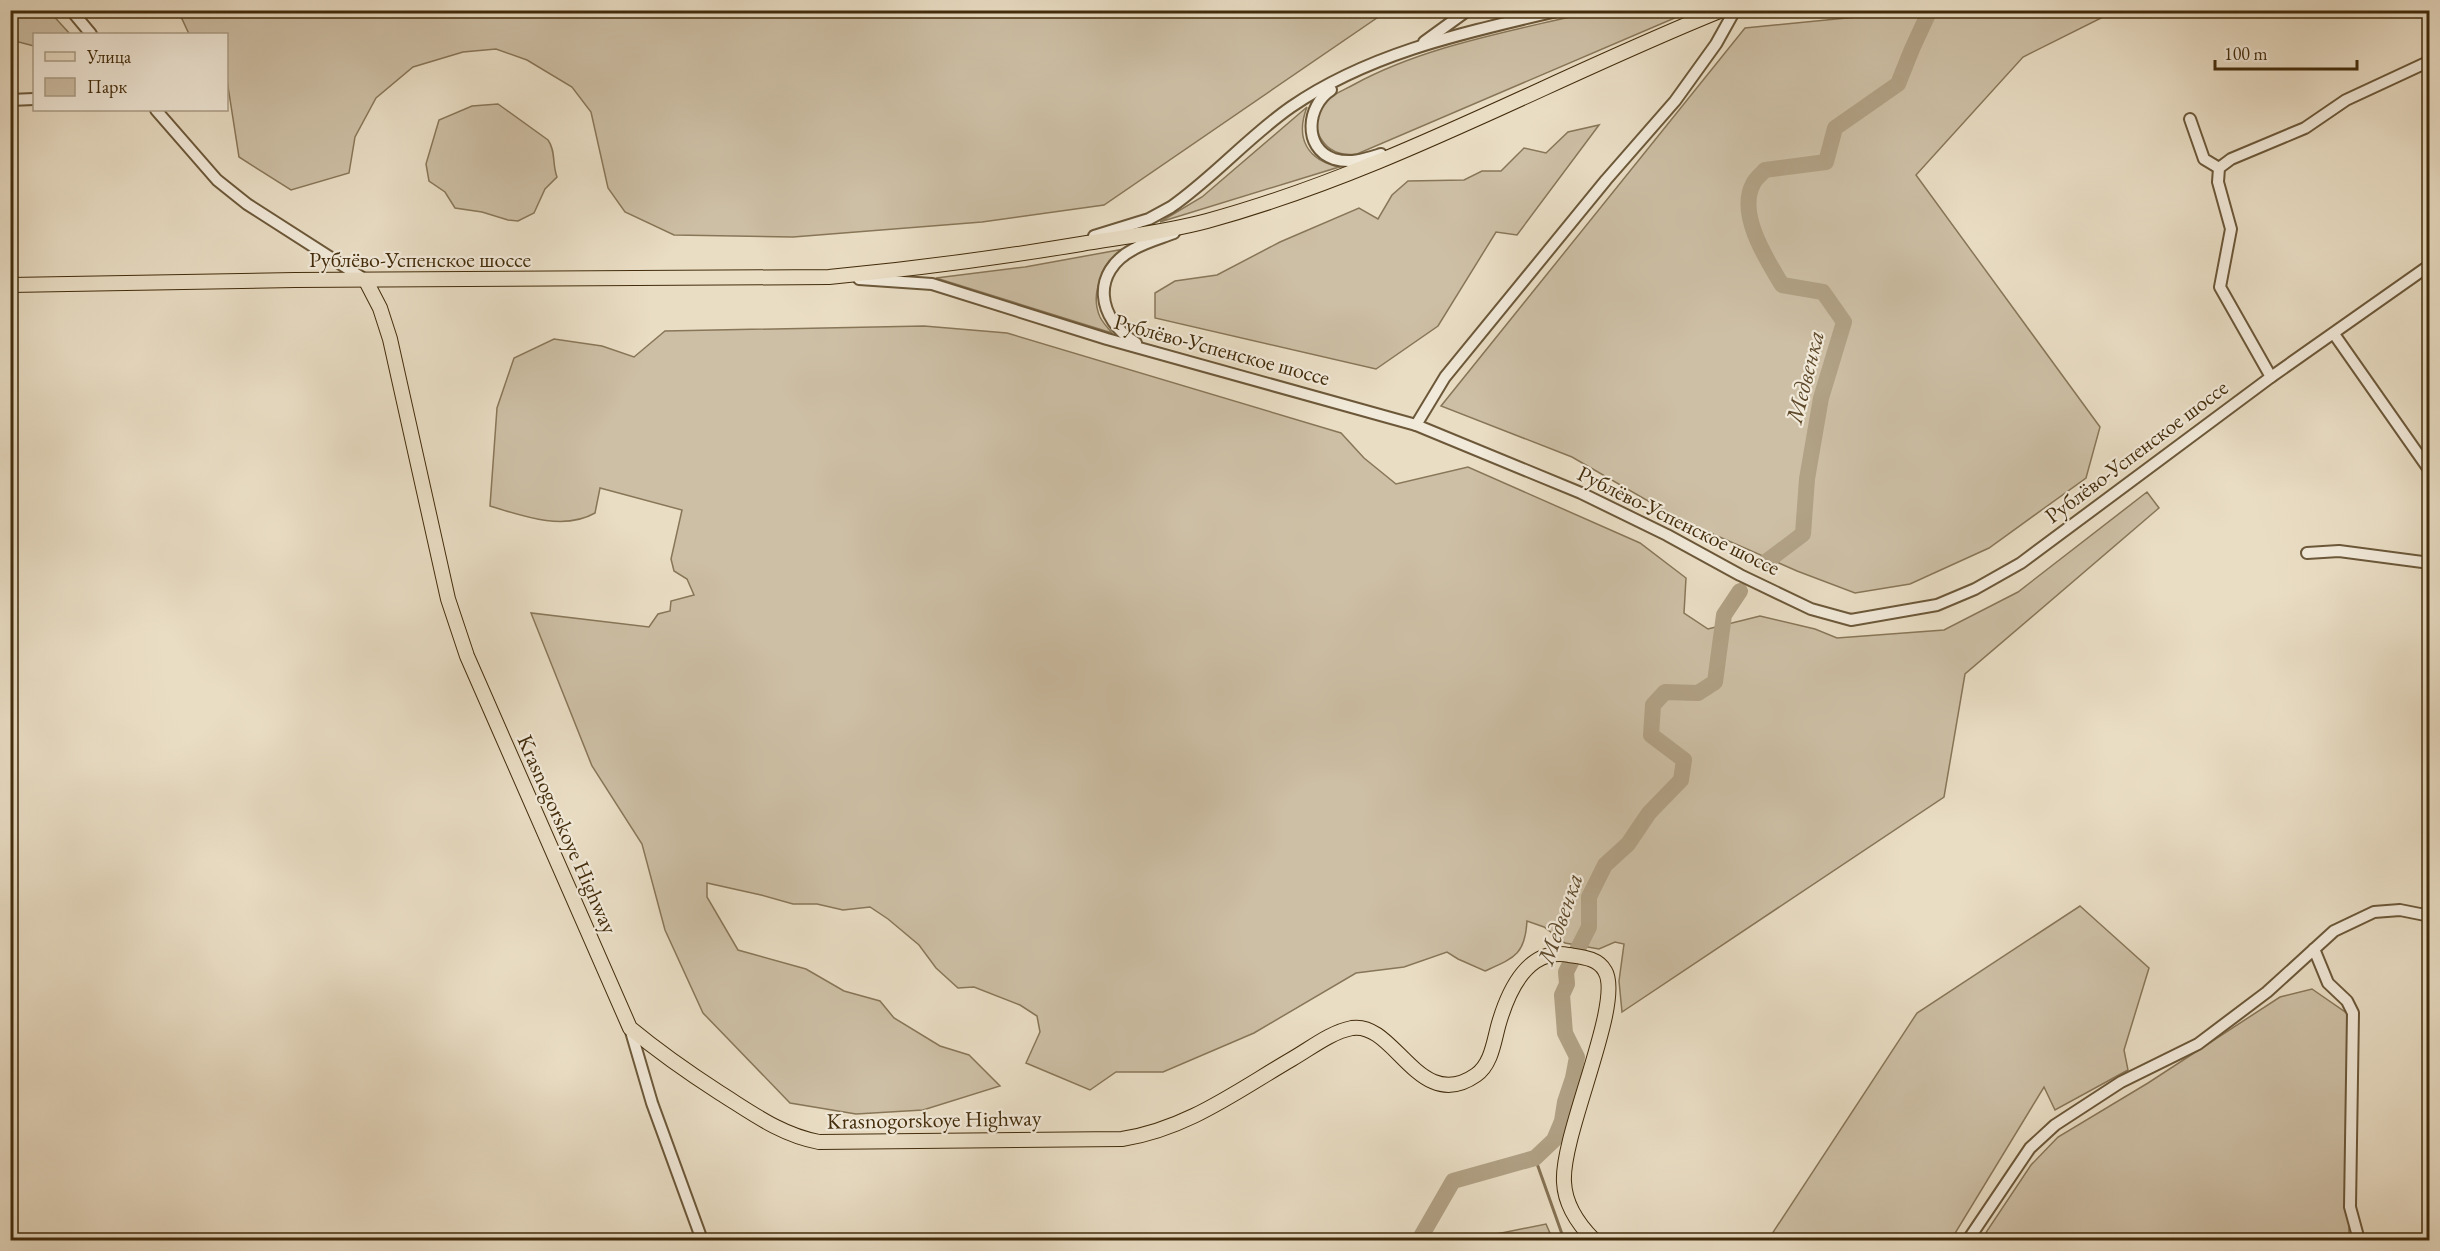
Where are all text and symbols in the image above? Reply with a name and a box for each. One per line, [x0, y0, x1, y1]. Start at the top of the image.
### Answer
legend [33, 33, 228, 111]
scale bar [2215, 33, 2358, 71]
text: 100 m [2224, 42, 2268, 65]
text: Улица [86, 45, 132, 68]
text: Парк [87, 75, 127, 98]
street label: Рублёво-Успенское шоссе [309, 245, 531, 274]
street label: Рублёво-Успенское шоссе [1111, 307, 1333, 392]
water label: Медвенка [1778, 327, 1831, 428]
street label: Рублёво-Успенское шоссе [2039, 373, 2234, 530]
street label: Рублёво-Успенское шоссе [1573, 459, 1785, 582]
street label: Krasnogorskoye Highway [511, 730, 625, 939]
water label: Медвенка [1529, 869, 1590, 970]
street label: Krasnogorskoye Highway [826, 1103, 1042, 1136]

